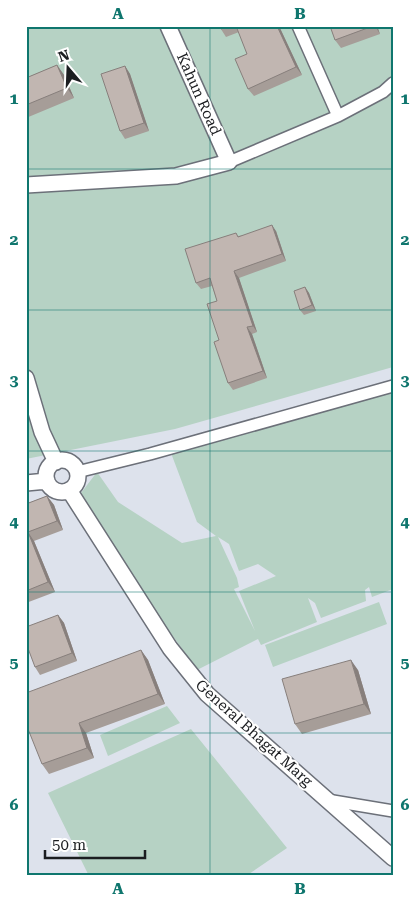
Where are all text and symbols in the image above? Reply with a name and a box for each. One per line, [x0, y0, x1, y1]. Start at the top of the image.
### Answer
text: A [112, 4, 124, 23]
text: B [294, 4, 306, 23]
north arrow [42, 42, 92, 92]
text: N [56, 46, 72, 65]
street label: Kahun Road [173, 50, 225, 138]
text: 1 [10, 89, 19, 108]
text: 1 [401, 89, 410, 108]
text: 2 [10, 230, 19, 249]
text: 2 [401, 230, 410, 249]
text: 3 [10, 371, 19, 390]
text: 3 [401, 371, 410, 390]
text: 4 [10, 512, 19, 531]
text: 4 [401, 512, 410, 531]
text: 5 [10, 653, 19, 672]
text: 5 [401, 653, 410, 672]
street label: General Bhagat Marg [192, 676, 316, 791]
text: 6 [10, 795, 19, 814]
text: 6 [401, 795, 410, 814]
scale bar [45, 827, 145, 859]
text: 50 m [52, 836, 87, 854]
text: A [112, 879, 124, 898]
text: B [294, 879, 306, 898]

